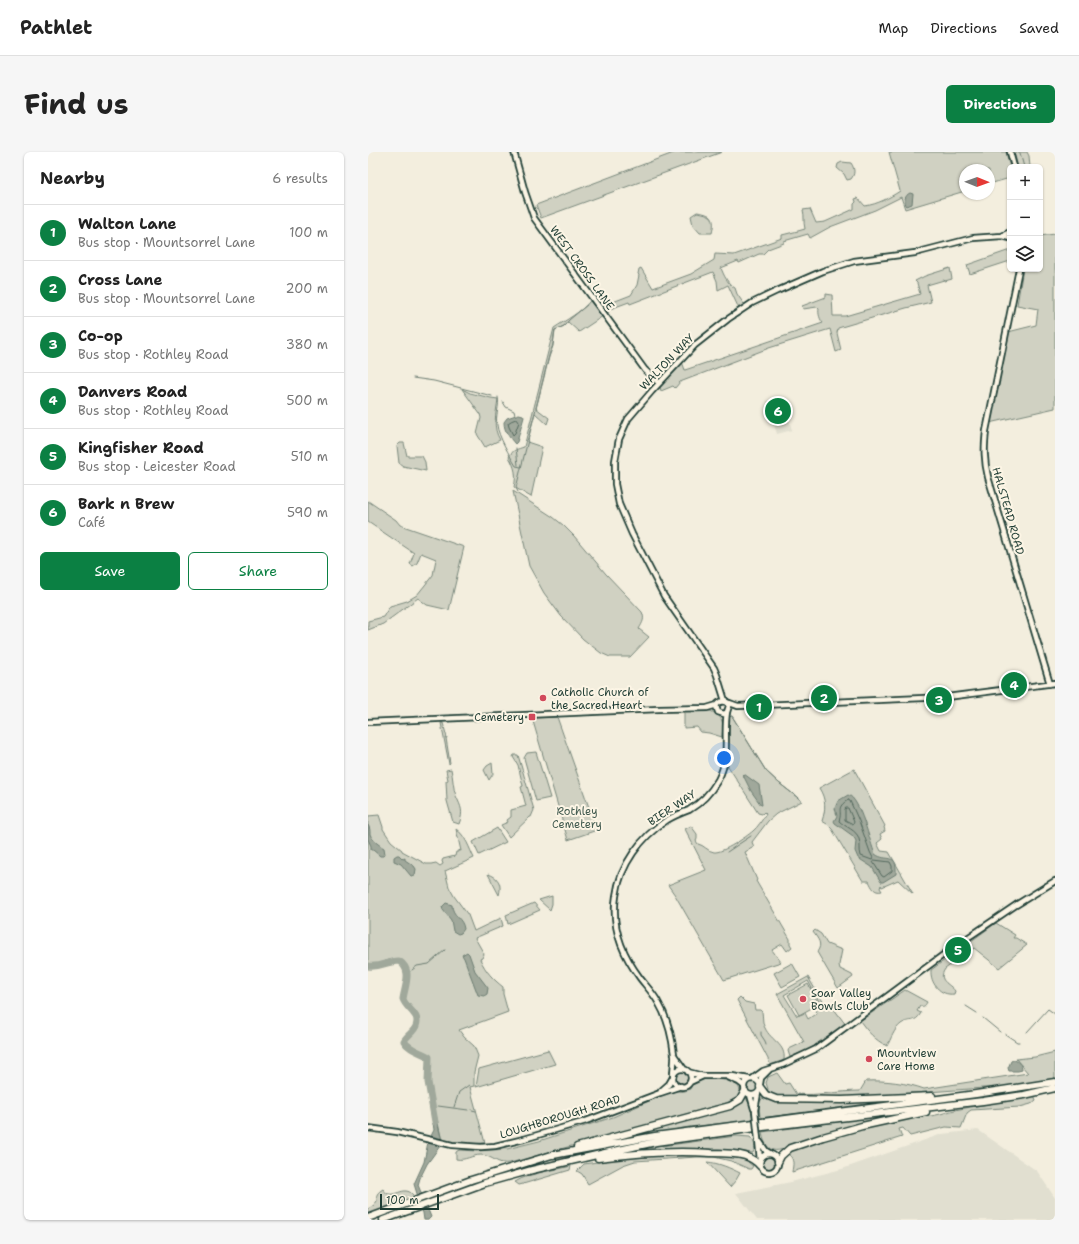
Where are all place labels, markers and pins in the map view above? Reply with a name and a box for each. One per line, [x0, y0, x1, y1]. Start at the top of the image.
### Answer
pin: 6 [765, 396, 791, 426]
pin: 4 [1001, 670, 1027, 700]
pin: 2 [811, 683, 837, 713]
place label: Catholic Church of the Sacred Heart [551, 685, 650, 713]
pin: 3 [926, 685, 952, 715]
pin: 1 [746, 692, 772, 722]
marker: Catholic Church of the Sacred Heart [538, 693, 548, 703]
place label: Cemetery [474, 710, 524, 725]
marker: Cemetery [527, 712, 537, 722]
pin: 5 [945, 935, 971, 965]
place label: Soar Valley Bowls Club [811, 986, 871, 1014]
marker: Soar Valley Bowls Club [798, 994, 808, 1004]
place label: Mountview Care Home [877, 1046, 937, 1074]
marker: Mountview Care Home [864, 1054, 874, 1064]

